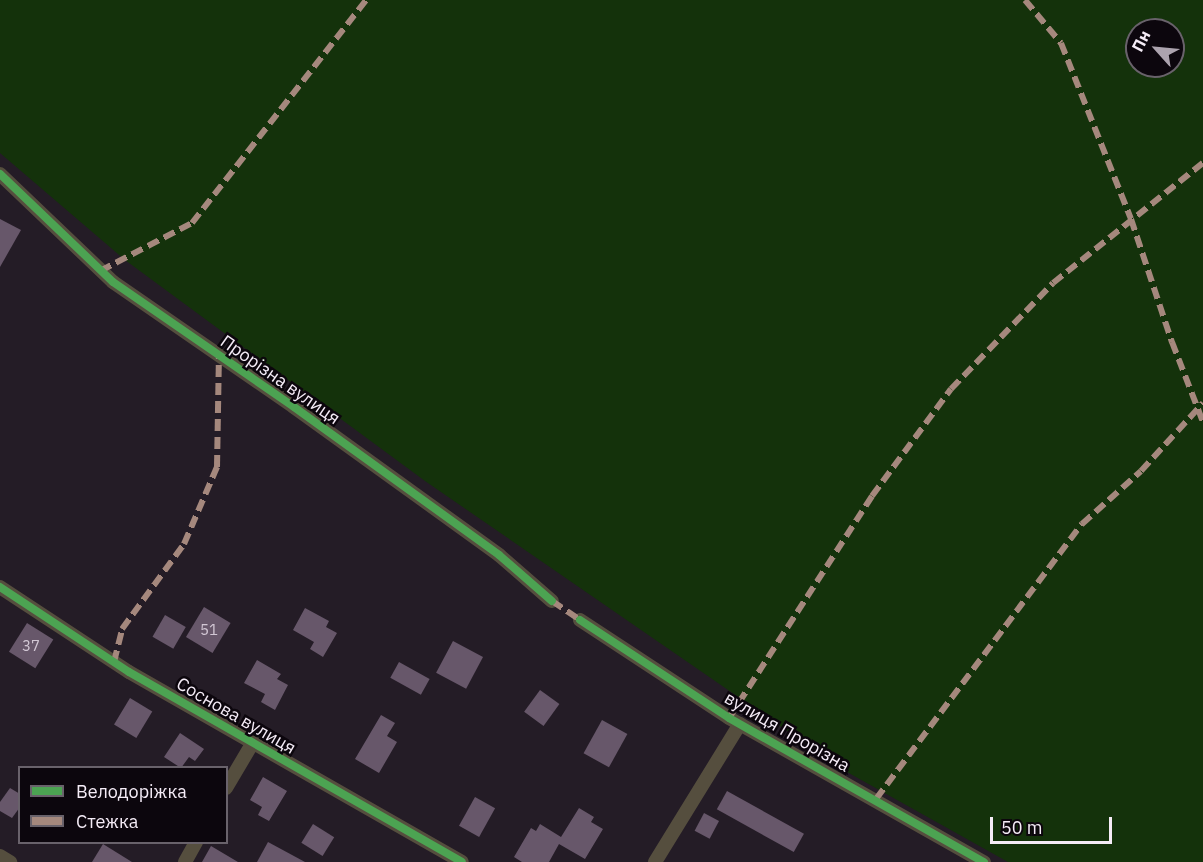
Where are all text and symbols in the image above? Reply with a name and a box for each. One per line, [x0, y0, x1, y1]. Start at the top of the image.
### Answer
north arrow [1125, 18, 1185, 78]
text: Пн [1127, 27, 1154, 55]
street label: Прорізна вулиця [216, 331, 344, 429]
house number: 51 [200, 621, 218, 639]
house number: 37 [22, 637, 40, 655]
street label: Соснова вулиця [172, 673, 300, 759]
street label: вулиця Прорізна [720, 687, 854, 777]
legend [18, 766, 228, 844]
text: Велодоріжка [76, 780, 187, 803]
scale bar [993, 805, 1114, 843]
text: Стежка [76, 810, 138, 833]
text: 50 m [1001, 816, 1043, 839]

